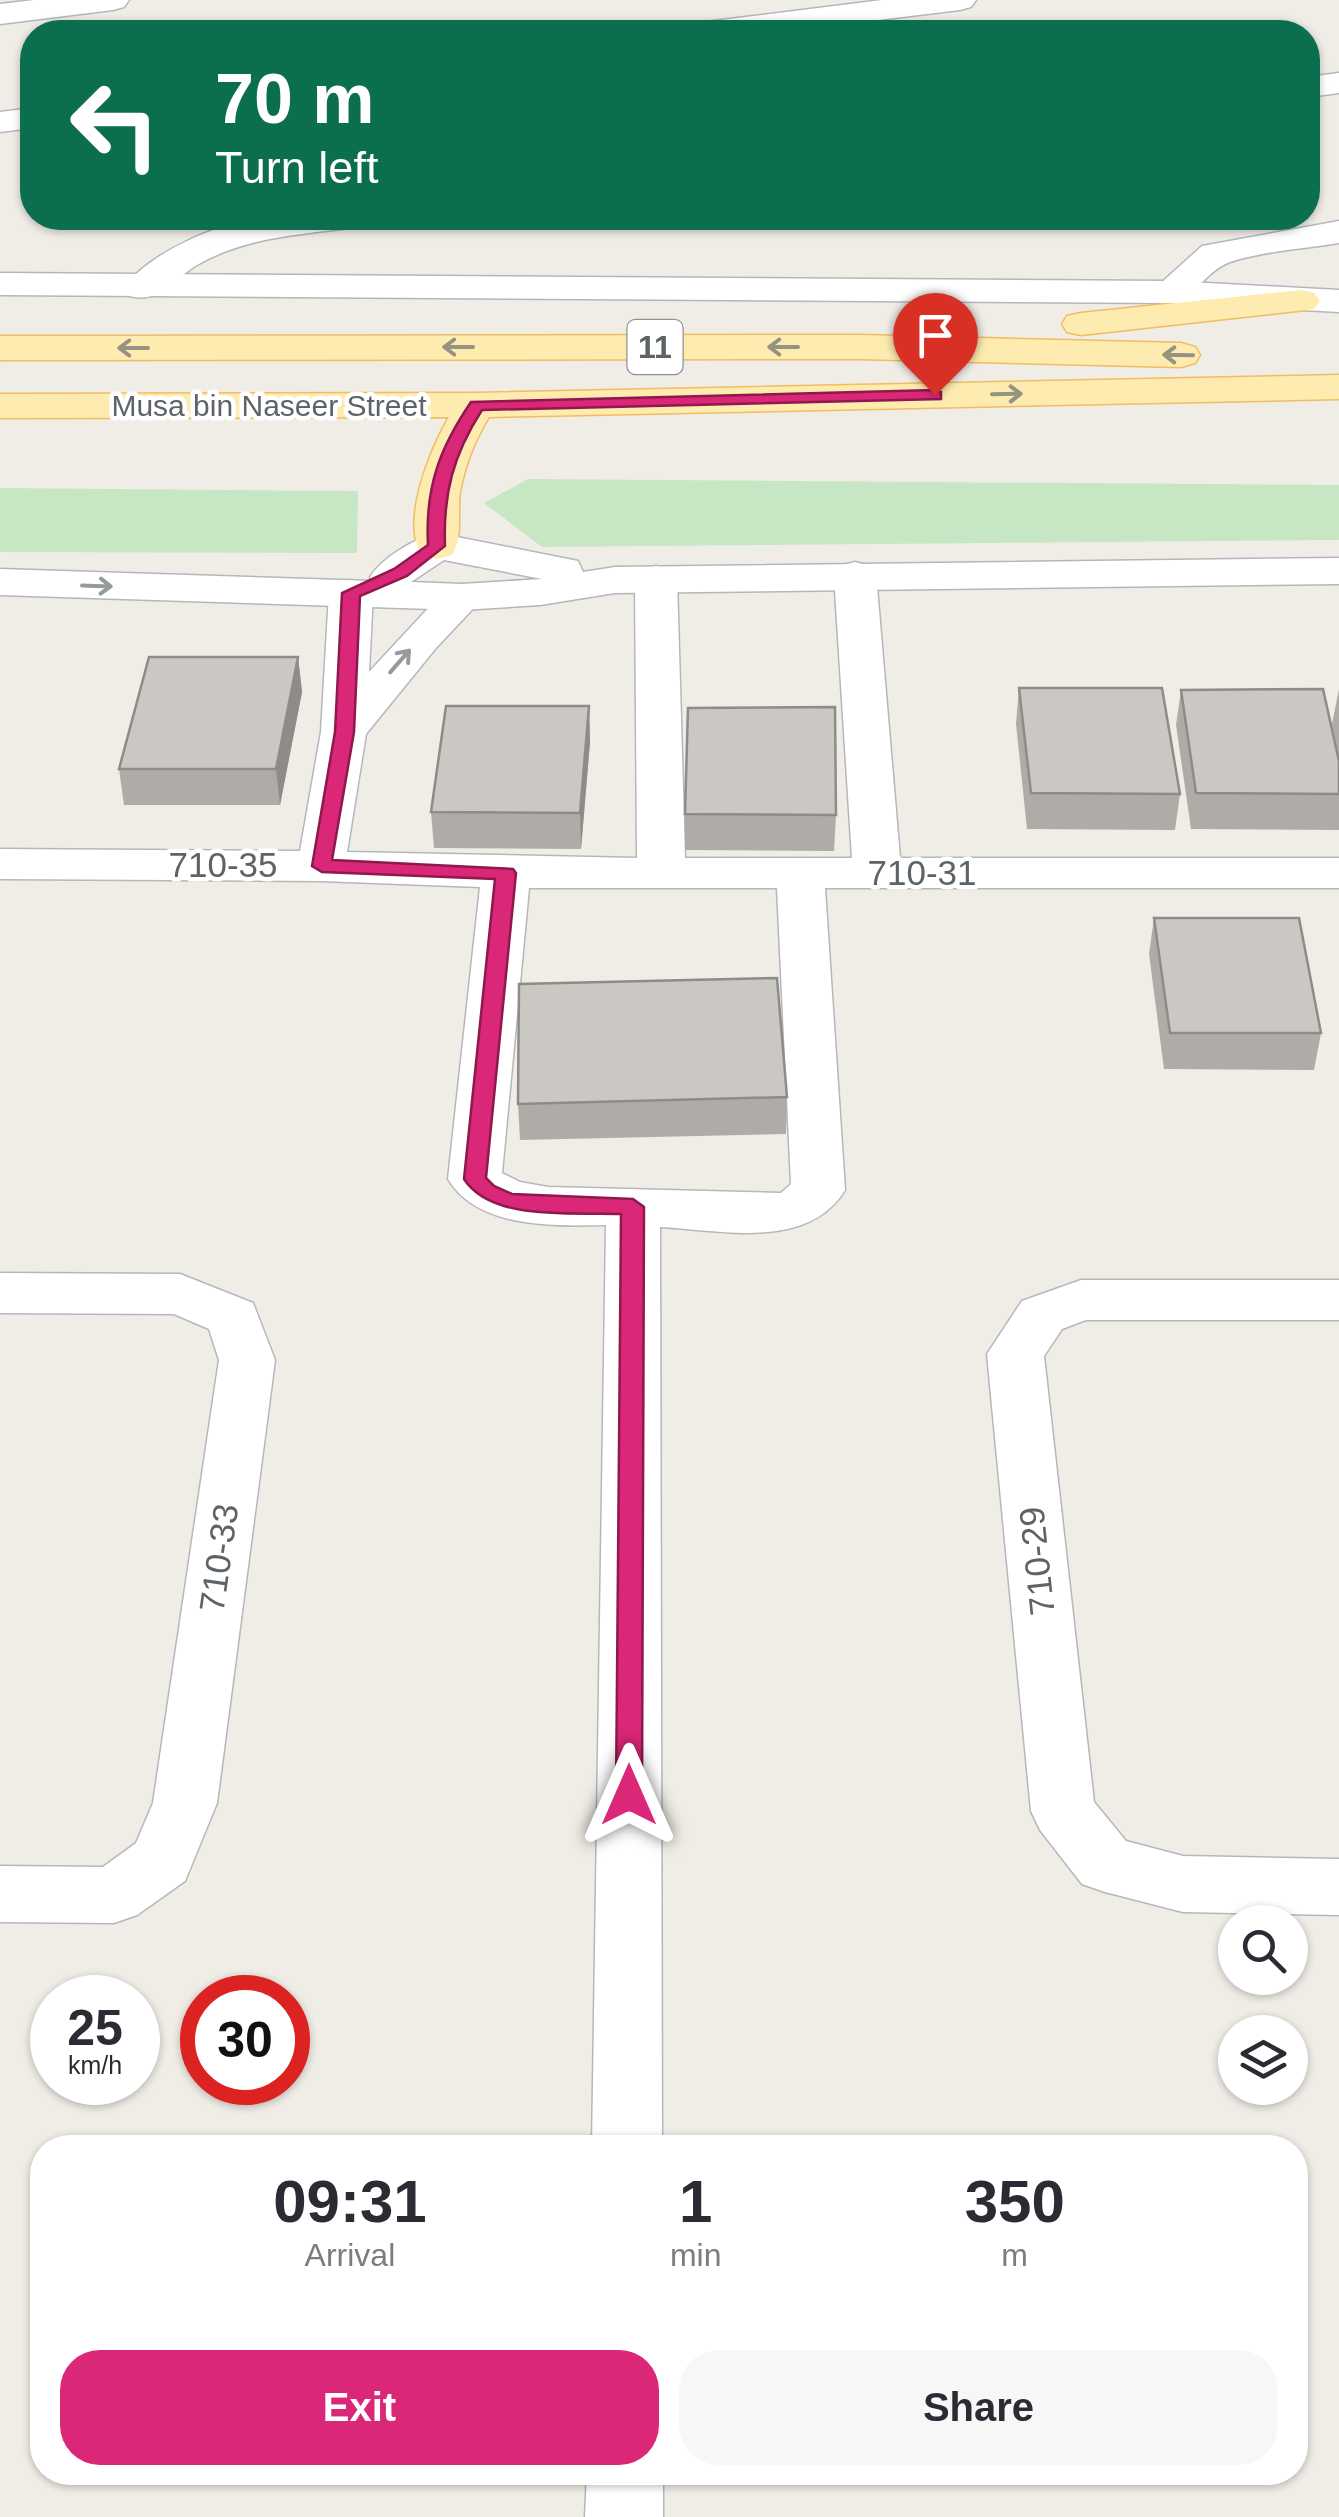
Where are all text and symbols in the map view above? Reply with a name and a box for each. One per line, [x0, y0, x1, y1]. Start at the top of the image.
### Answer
icon: left [50, 60, 180, 190]
text: 70 m [215, 60, 375, 138]
text: Turn left [215, 142, 378, 193]
pin [893, 293, 978, 396]
icon: arrive [908, 308, 963, 363]
road number: 11 [628, 320, 682, 374]
one-way arrow [117, 338, 150, 358]
one-way arrow [442, 338, 474, 356]
one-way arrow [767, 338, 800, 356]
one-way arrow [1162, 345, 1194, 364]
one-way arrow [991, 384, 1023, 403]
street label: Musa bin Naseer Street [111, 389, 427, 422]
one-way arrow [81, 577, 113, 596]
one-way arrow [389, 649, 411, 675]
street label: 710-35 [169, 845, 277, 884]
street label: 710-31 [868, 853, 976, 892]
street label: 710-33 [192, 1501, 245, 1615]
street label: 710-29 [1011, 1505, 1062, 1617]
position arrow [577, 1743, 681, 1847]
map controls [1218, 1905, 1308, 2105]
button: search [1218, 1905, 1308, 1995]
speed limit sign: 30 [180, 1975, 310, 2105]
text: 25 [67, 2000, 123, 2056]
button: layers [1218, 2015, 1308, 2105]
text: km/h [68, 2051, 122, 2079]
text: 09:31 [273, 2168, 427, 2235]
text: 1 [679, 2168, 712, 2235]
text: 350 [965, 2168, 1065, 2235]
text: Arrival [305, 2237, 395, 2273]
text: min [670, 2237, 721, 2273]
text: m [1001, 2237, 1028, 2273]
button: Exit [60, 2350, 659, 2465]
button: Share [679, 2350, 1278, 2465]

